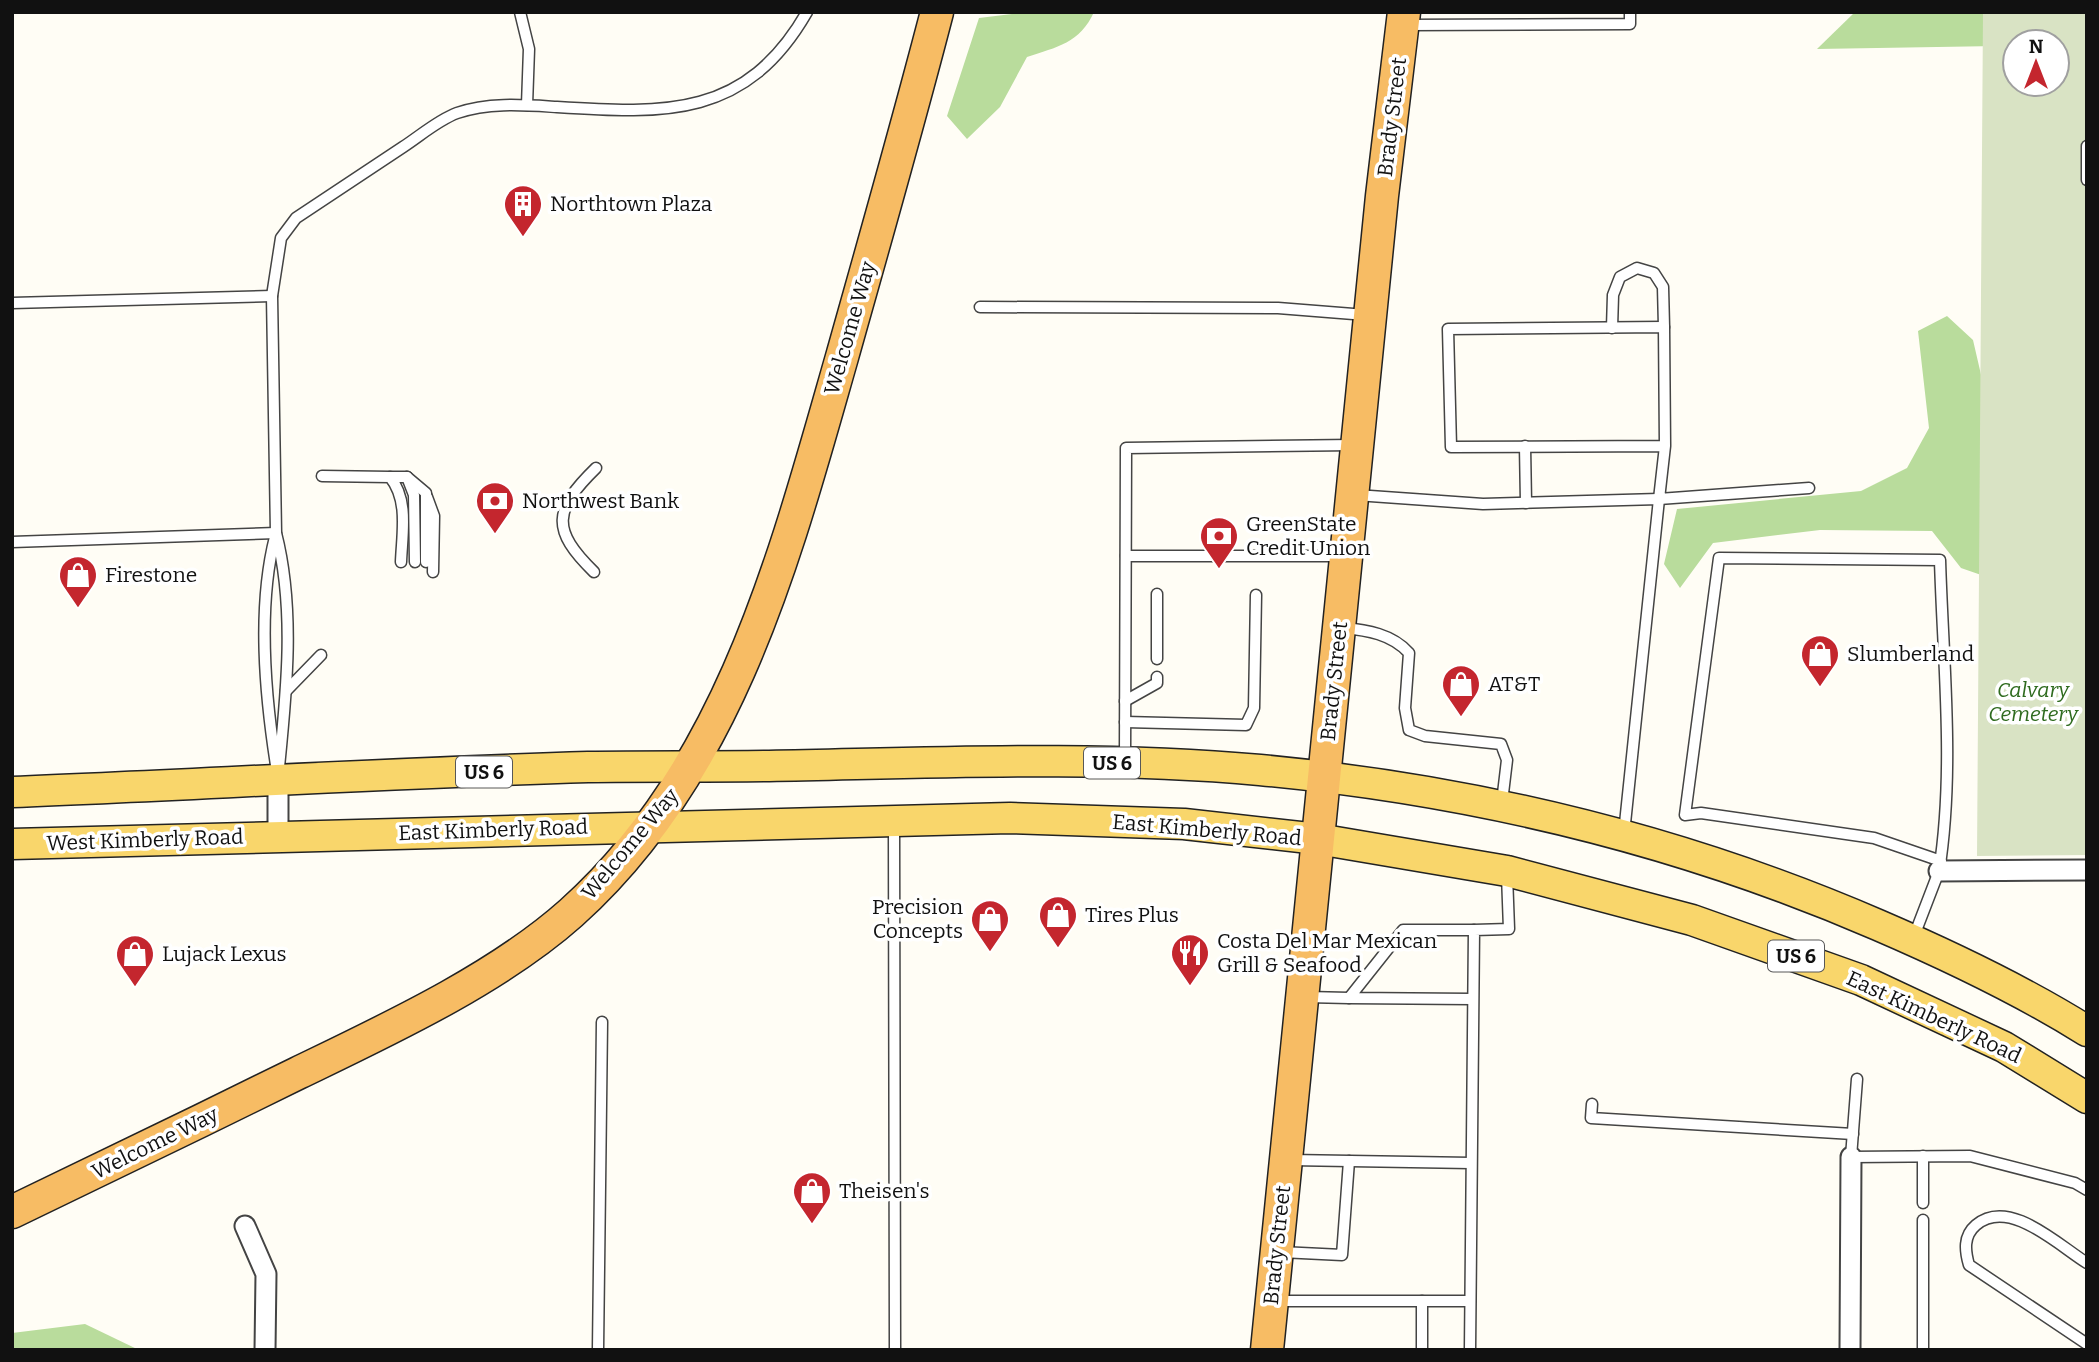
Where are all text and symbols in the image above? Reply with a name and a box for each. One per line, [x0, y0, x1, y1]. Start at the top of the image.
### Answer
north arrow [2001, 28, 2071, 98]
text: N [2029, 35, 2044, 58]
street label: Brady Street [1372, 55, 1412, 178]
building icon: Northtown Plaza [502, 183, 544, 238]
place label: Northtown Plaza [550, 191, 713, 217]
street label: Welcome Way [819, 258, 882, 398]
bank icon: Northwest Bank [474, 480, 516, 535]
place label: Northwest Bank [522, 488, 679, 514]
place label: GreenState Credit Union [1246, 511, 1370, 561]
bank icon: GreenState Credit Union [1198, 515, 1240, 570]
shop icon: Firestone [57, 554, 99, 609]
place label: Firestone [105, 562, 197, 588]
street label: Brady Street [1315, 620, 1353, 742]
shop icon: Slumberland [1799, 633, 1841, 688]
place label: Slumberland [1847, 641, 1974, 667]
shop icon: AT&T [1440, 663, 1482, 718]
place label: AT&T [1488, 671, 1540, 697]
park label: Calvary Cemetery [1988, 677, 2079, 727]
road number: US 6 [1084, 748, 1140, 778]
road number: US 6 [456, 757, 512, 788]
street label: Welcome Way [576, 782, 685, 905]
street label: East Kimberly Road [1111, 809, 1303, 851]
street label: East Kimberly Road [398, 814, 588, 846]
street label: West Kimberly Road [46, 824, 244, 856]
place label: Precision Concepts [872, 894, 963, 944]
shop icon: Tires Plus [1037, 894, 1079, 949]
shop icon: Precision Concepts [969, 898, 1011, 953]
place label: Tires Plus [1085, 902, 1179, 928]
place label: Costa Del Mar Mexican Grill & Seafood [1217, 928, 1437, 978]
restaurant icon: Costa Del Mar Mexican Grill & Seafood [1169, 932, 1211, 987]
shop icon: Lujack Lexus [114, 933, 156, 988]
road number: US 6 [1768, 940, 1824, 972]
place label: Lujack Lexus [162, 941, 286, 967]
street label: East Kimberly Road [1843, 965, 2025, 1069]
street label: Welcome Way [88, 1101, 223, 1185]
shop icon: Theisen's [791, 1170, 833, 1225]
place label: Theisen's [839, 1178, 929, 1204]
street label: Brady Street [1258, 1184, 1296, 1306]

